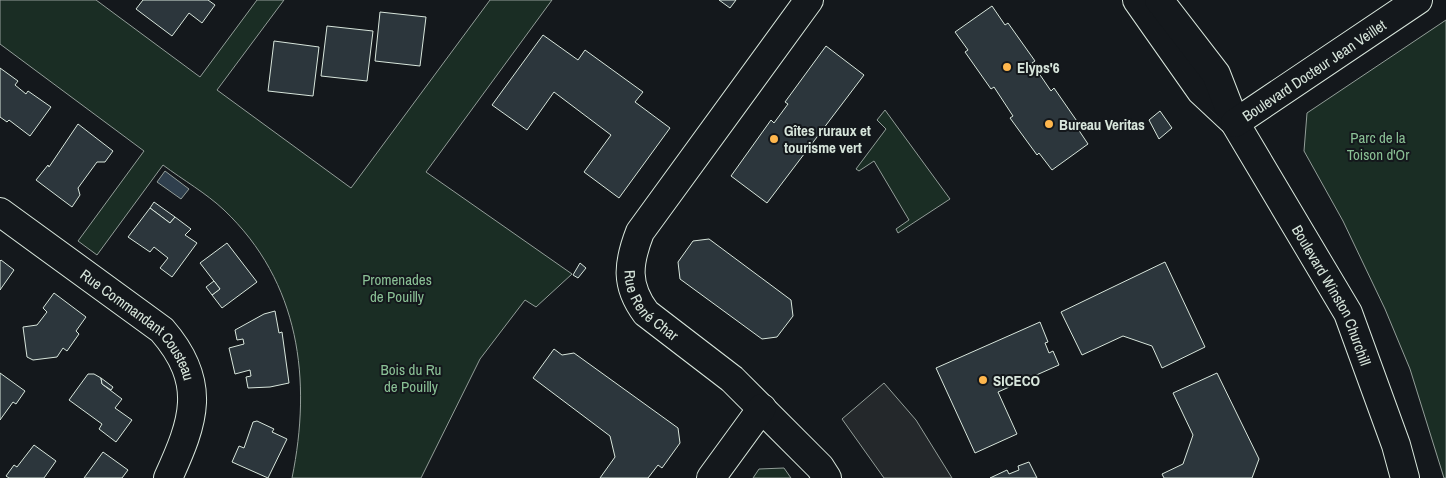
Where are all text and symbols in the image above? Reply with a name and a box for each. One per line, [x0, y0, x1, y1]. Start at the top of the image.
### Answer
street label: Boulevard Docteur Jean Veillet [1238, 14, 1390, 126]
place label: Elyps'6 [1017, 57, 1060, 78]
marker: Elyps'6 [1001, 61, 1013, 73]
place label: Bureau Veritas [1059, 114, 1145, 135]
marker: Bureau Veritas [1043, 118, 1055, 130]
place label: Gîtes ruraux et tourisme vert [784, 120, 871, 158]
park label: Parc de la Toison d'Or [1347, 127, 1409, 165]
marker: Gîtes ruraux et tourisme vert [768, 133, 780, 145]
street label: Boulevard Winston Churchill [1287, 221, 1377, 368]
street label: Rue Commandant Cousteau [76, 264, 200, 383]
park label: Promenades de Pouilly [362, 269, 432, 307]
street label: Rue René Char [620, 269, 683, 345]
park label: Bois du Ru de Pouilly [381, 359, 441, 397]
place label: SICECO [993, 370, 1041, 391]
marker: SICECO [977, 374, 989, 386]

